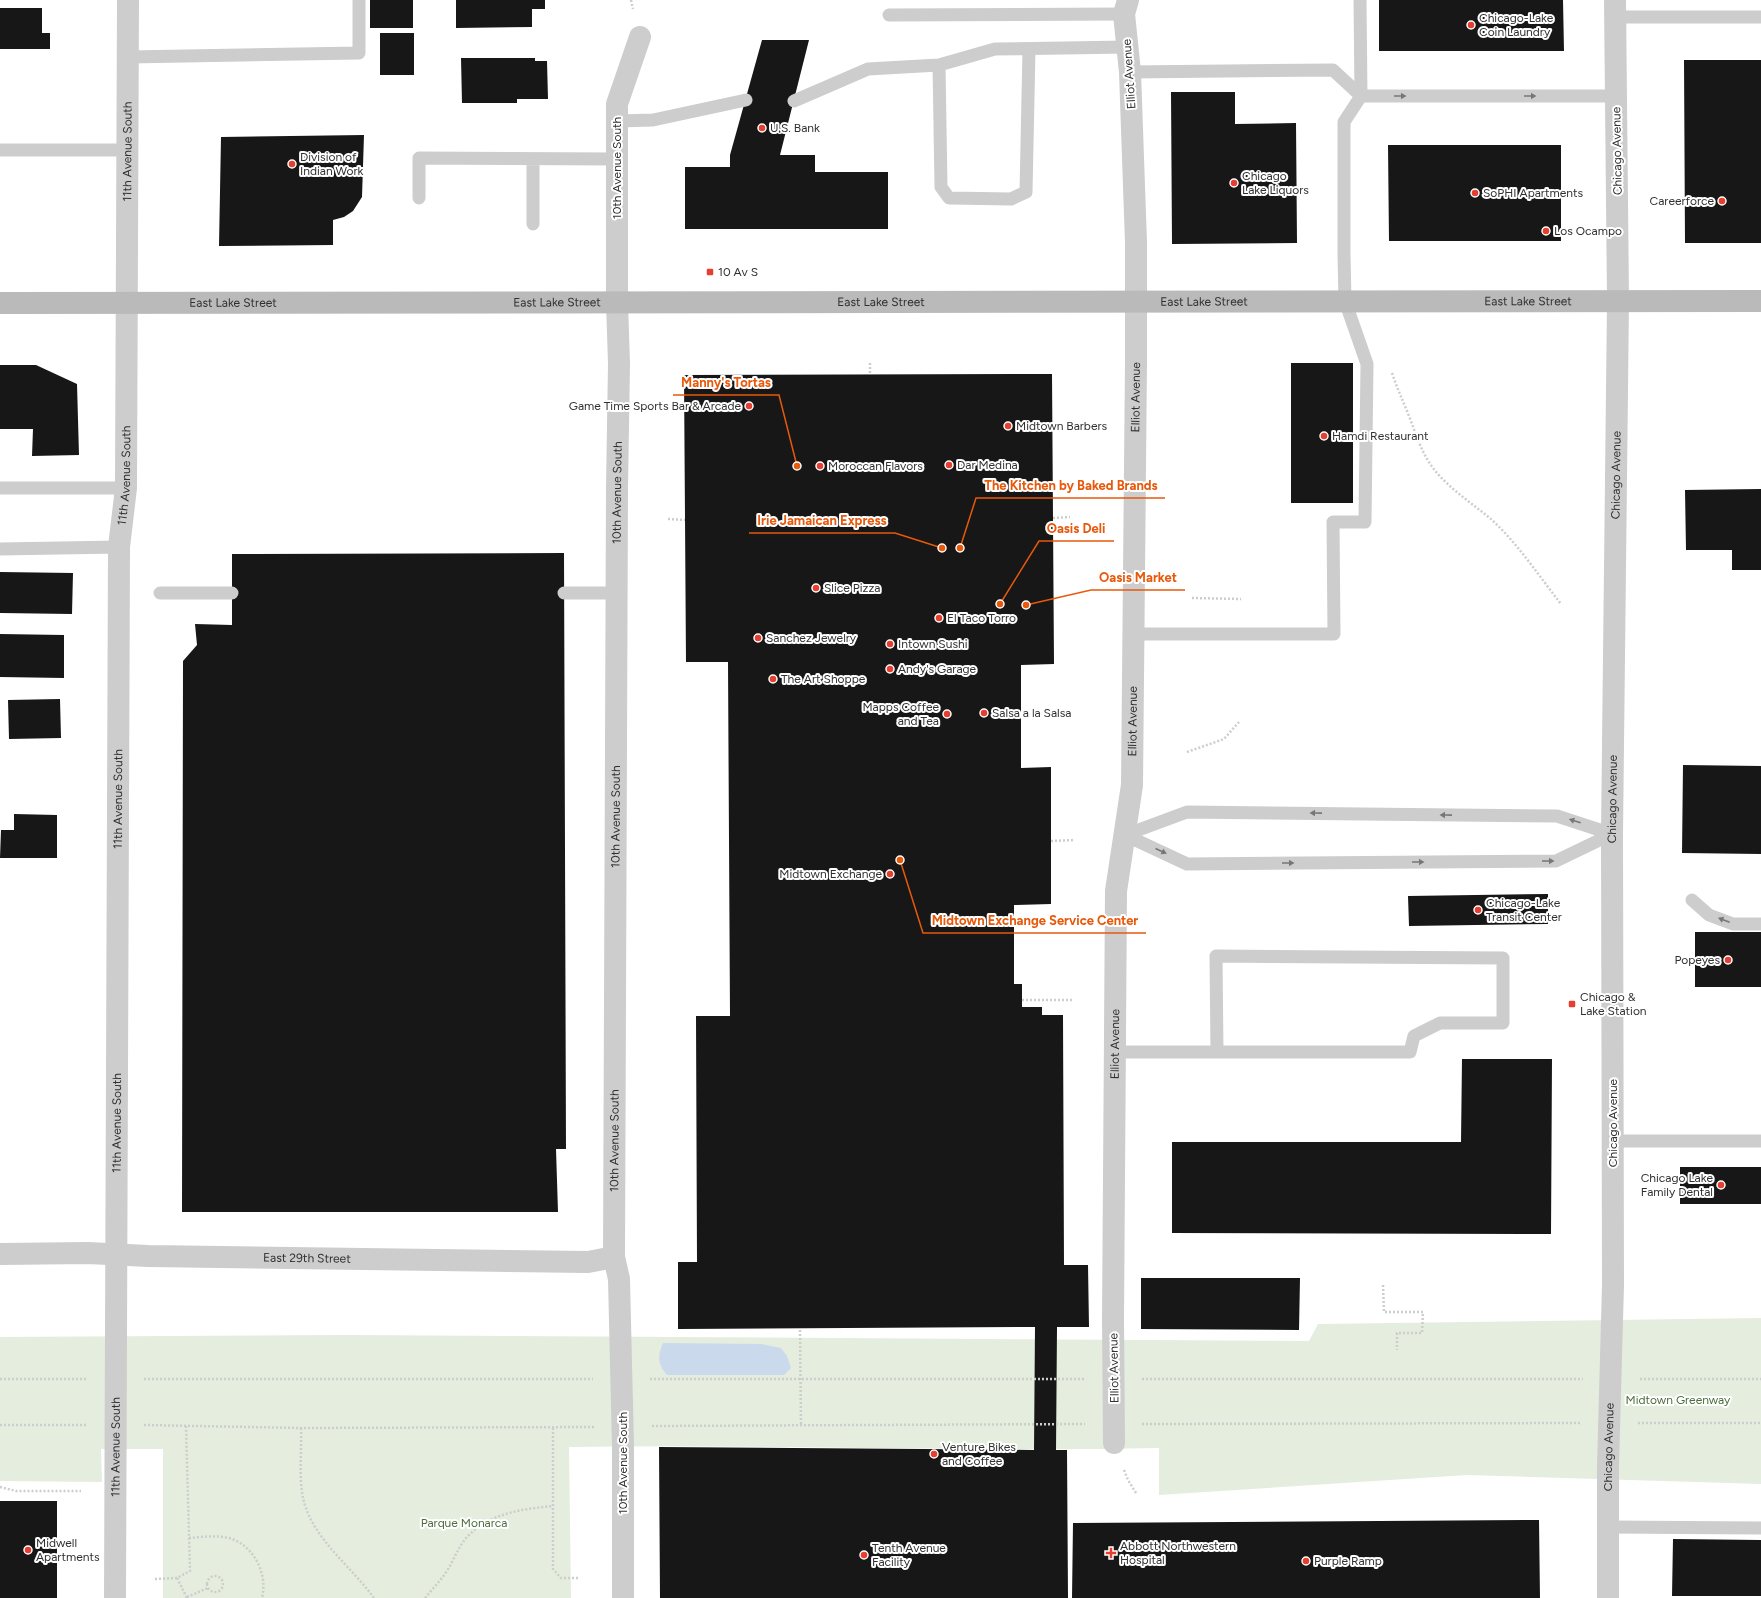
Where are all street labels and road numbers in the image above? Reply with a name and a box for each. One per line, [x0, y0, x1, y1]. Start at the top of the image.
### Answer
street label: Elliot Avenue [1120, 38, 1138, 110]
street label: 11th Avenue South [120, 101, 135, 201]
street label: Chicago Avenue [1609, 106, 1625, 195]
street label: 10th Avenue South [610, 116, 624, 219]
street label: East Lake Street [1484, 294, 1572, 308]
street label: East Lake Street [513, 295, 601, 309]
street label: East Lake Street [837, 295, 925, 309]
street label: East Lake Street [1160, 295, 1248, 309]
street label: East Lake Street [189, 296, 277, 310]
street label: Elliot Avenue [1128, 362, 1143, 432]
street label: 11th Avenue South [115, 425, 133, 526]
street label: Chicago Avenue [1609, 430, 1624, 519]
street label: 10th Avenue South [610, 441, 625, 544]
street label: Elliot Avenue [1125, 686, 1140, 756]
street label: 11th Avenue South [111, 749, 125, 849]
street label: Chicago Avenue [1605, 754, 1620, 843]
street label: 10th Avenue South [609, 765, 623, 868]
street label: Elliot Avenue [1108, 1008, 1122, 1079]
street label: 11th Avenue South [110, 1073, 124, 1173]
street label: Chicago Avenue [1606, 1078, 1620, 1167]
street label: 10th Avenue South [607, 1089, 622, 1192]
street label: East 29th Street [263, 1251, 351, 1266]
street label: Elliot Avenue [1106, 1332, 1122, 1403]
street label: 11th Avenue South [108, 1397, 123, 1497]
street label: Chicago Avenue [1601, 1402, 1617, 1491]
street label: 10th Avenue South [616, 1411, 630, 1514]

